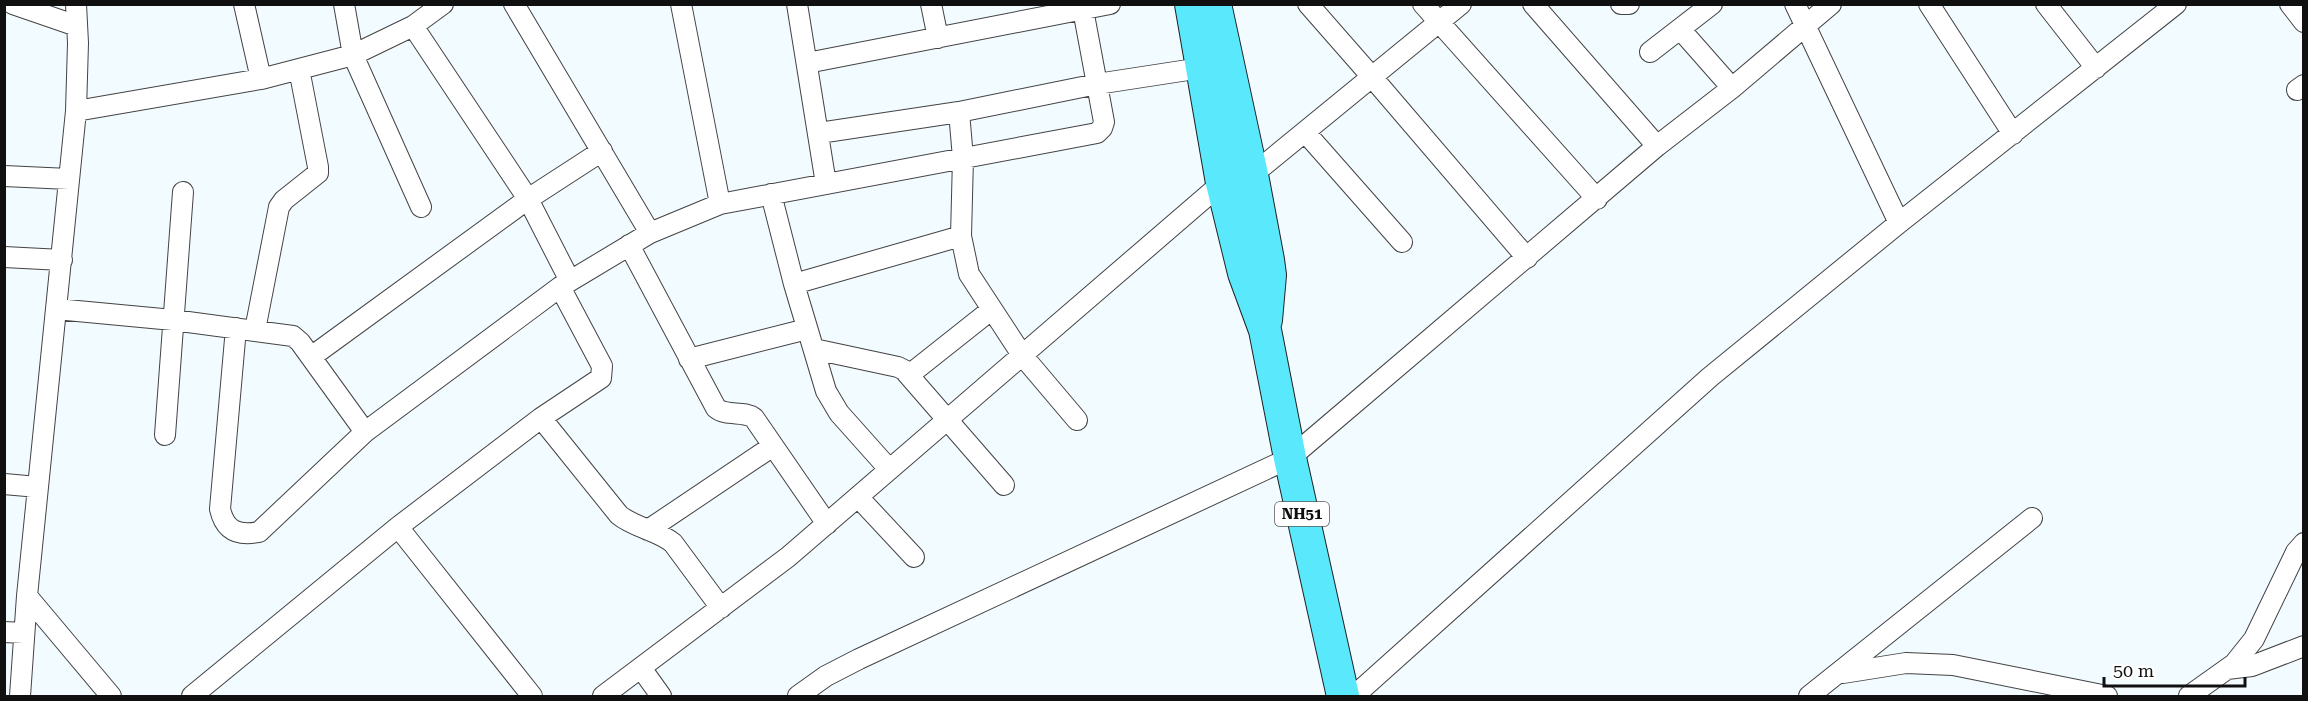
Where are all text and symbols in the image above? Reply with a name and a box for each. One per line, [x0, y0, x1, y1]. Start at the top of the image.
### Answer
road number: NH51 [1275, 502, 1329, 526]
scale bar [2104, 650, 2245, 688]
text: 50 m [2113, 660, 2154, 681]

